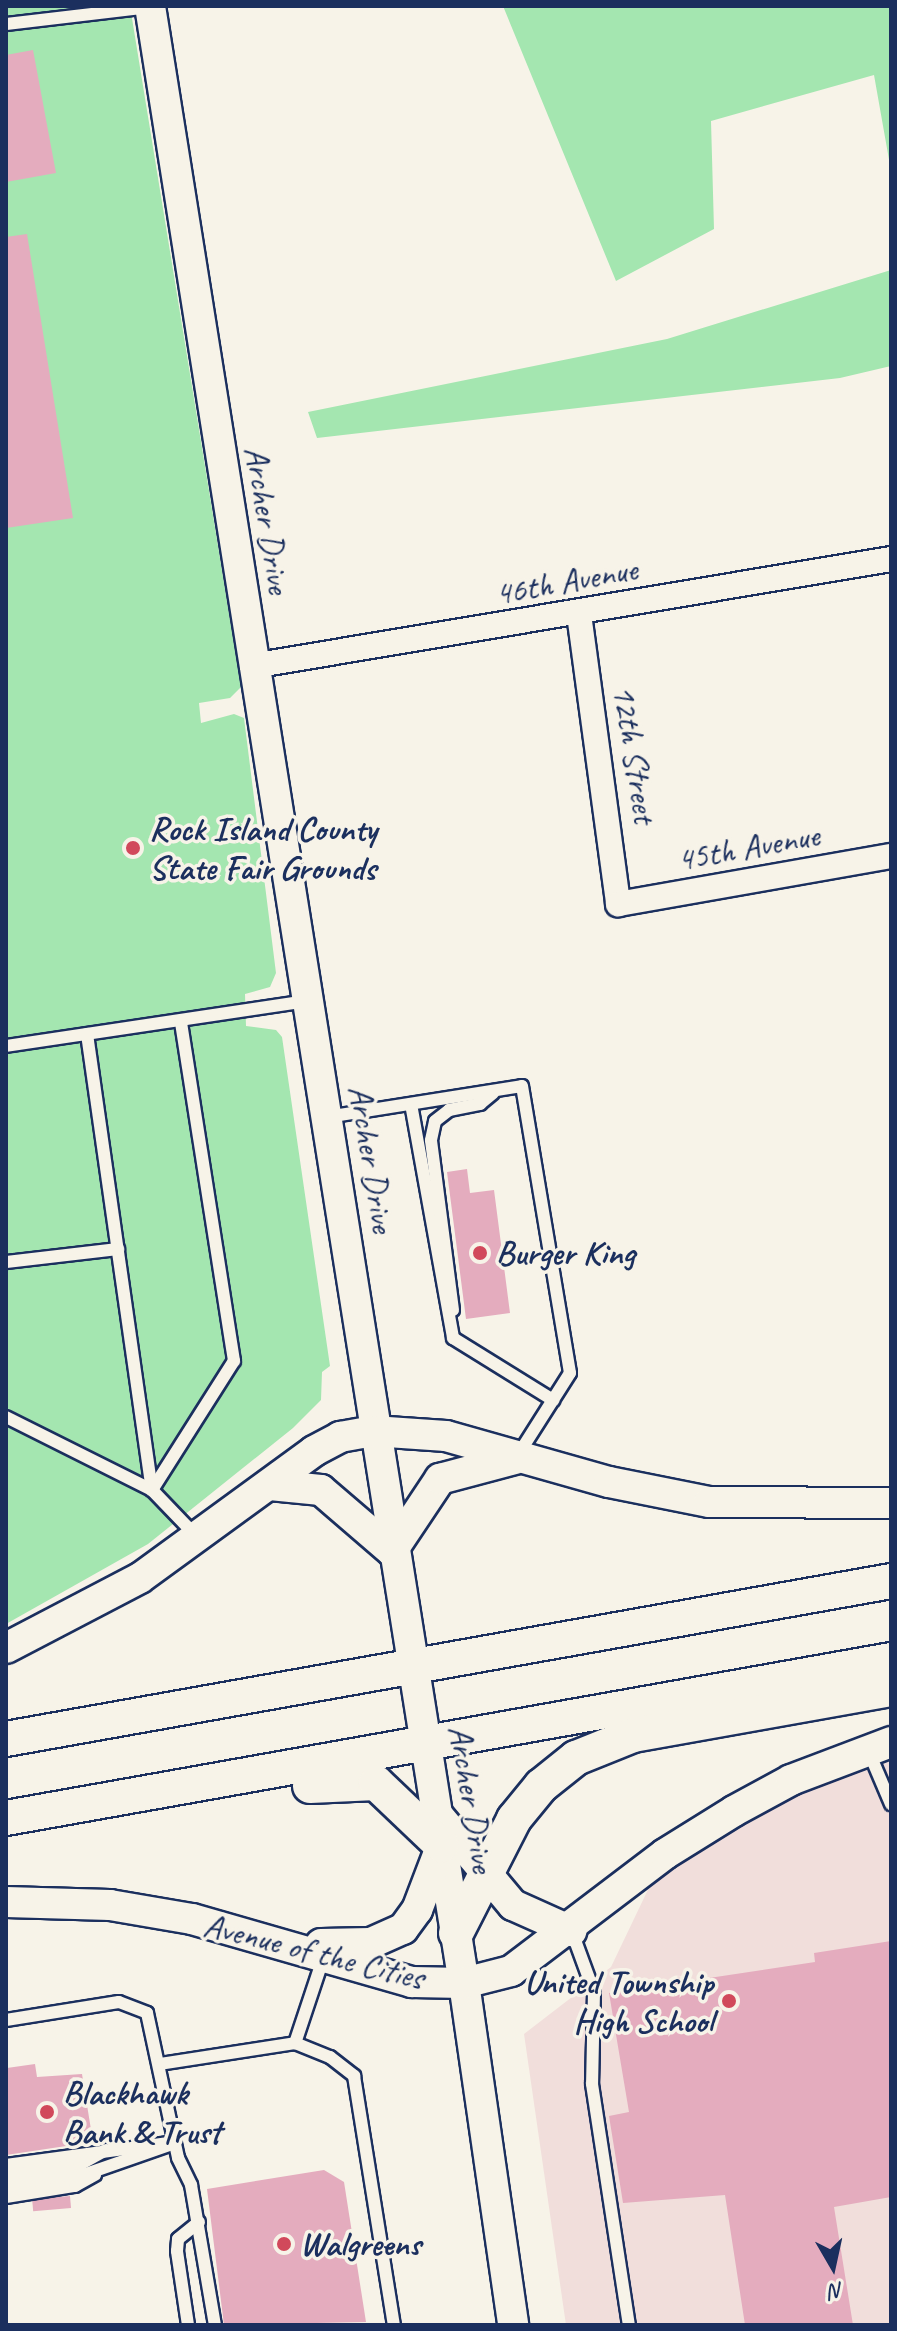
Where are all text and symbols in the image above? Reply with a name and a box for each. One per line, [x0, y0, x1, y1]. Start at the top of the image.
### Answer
street label: Archer Drive [236, 443, 300, 597]
street label: 46th Avenue [492, 548, 640, 614]
street label: 12th Street [604, 682, 666, 826]
place label: Rock Island County State Fair Grounds [149, 808, 377, 888]
street label: 45th Avenue [674, 814, 822, 880]
marker: Rock Island County State Fair Grounds [124, 839, 142, 857]
street label: Archer Drive [340, 1082, 404, 1236]
place label: Burger King [496, 1233, 635, 1273]
marker: Burger King [471, 1244, 489, 1262]
street label: Archer Drive [440, 1722, 504, 1876]
street label: Avenue of the Cities [200, 1904, 428, 1998]
place label: United Township High School [525, 1961, 713, 2040]
marker: United Township High School [720, 1992, 738, 2010]
place label: Blackhawk Bank & Trust [63, 2072, 221, 2152]
marker: Blackhawk Bank & Trust [38, 2103, 56, 2121]
place label: Walgreens [300, 2224, 421, 2264]
north arrow [793, 2227, 873, 2307]
marker: Walgreens [275, 2235, 293, 2253]
text: N [828, 2276, 846, 2306]

